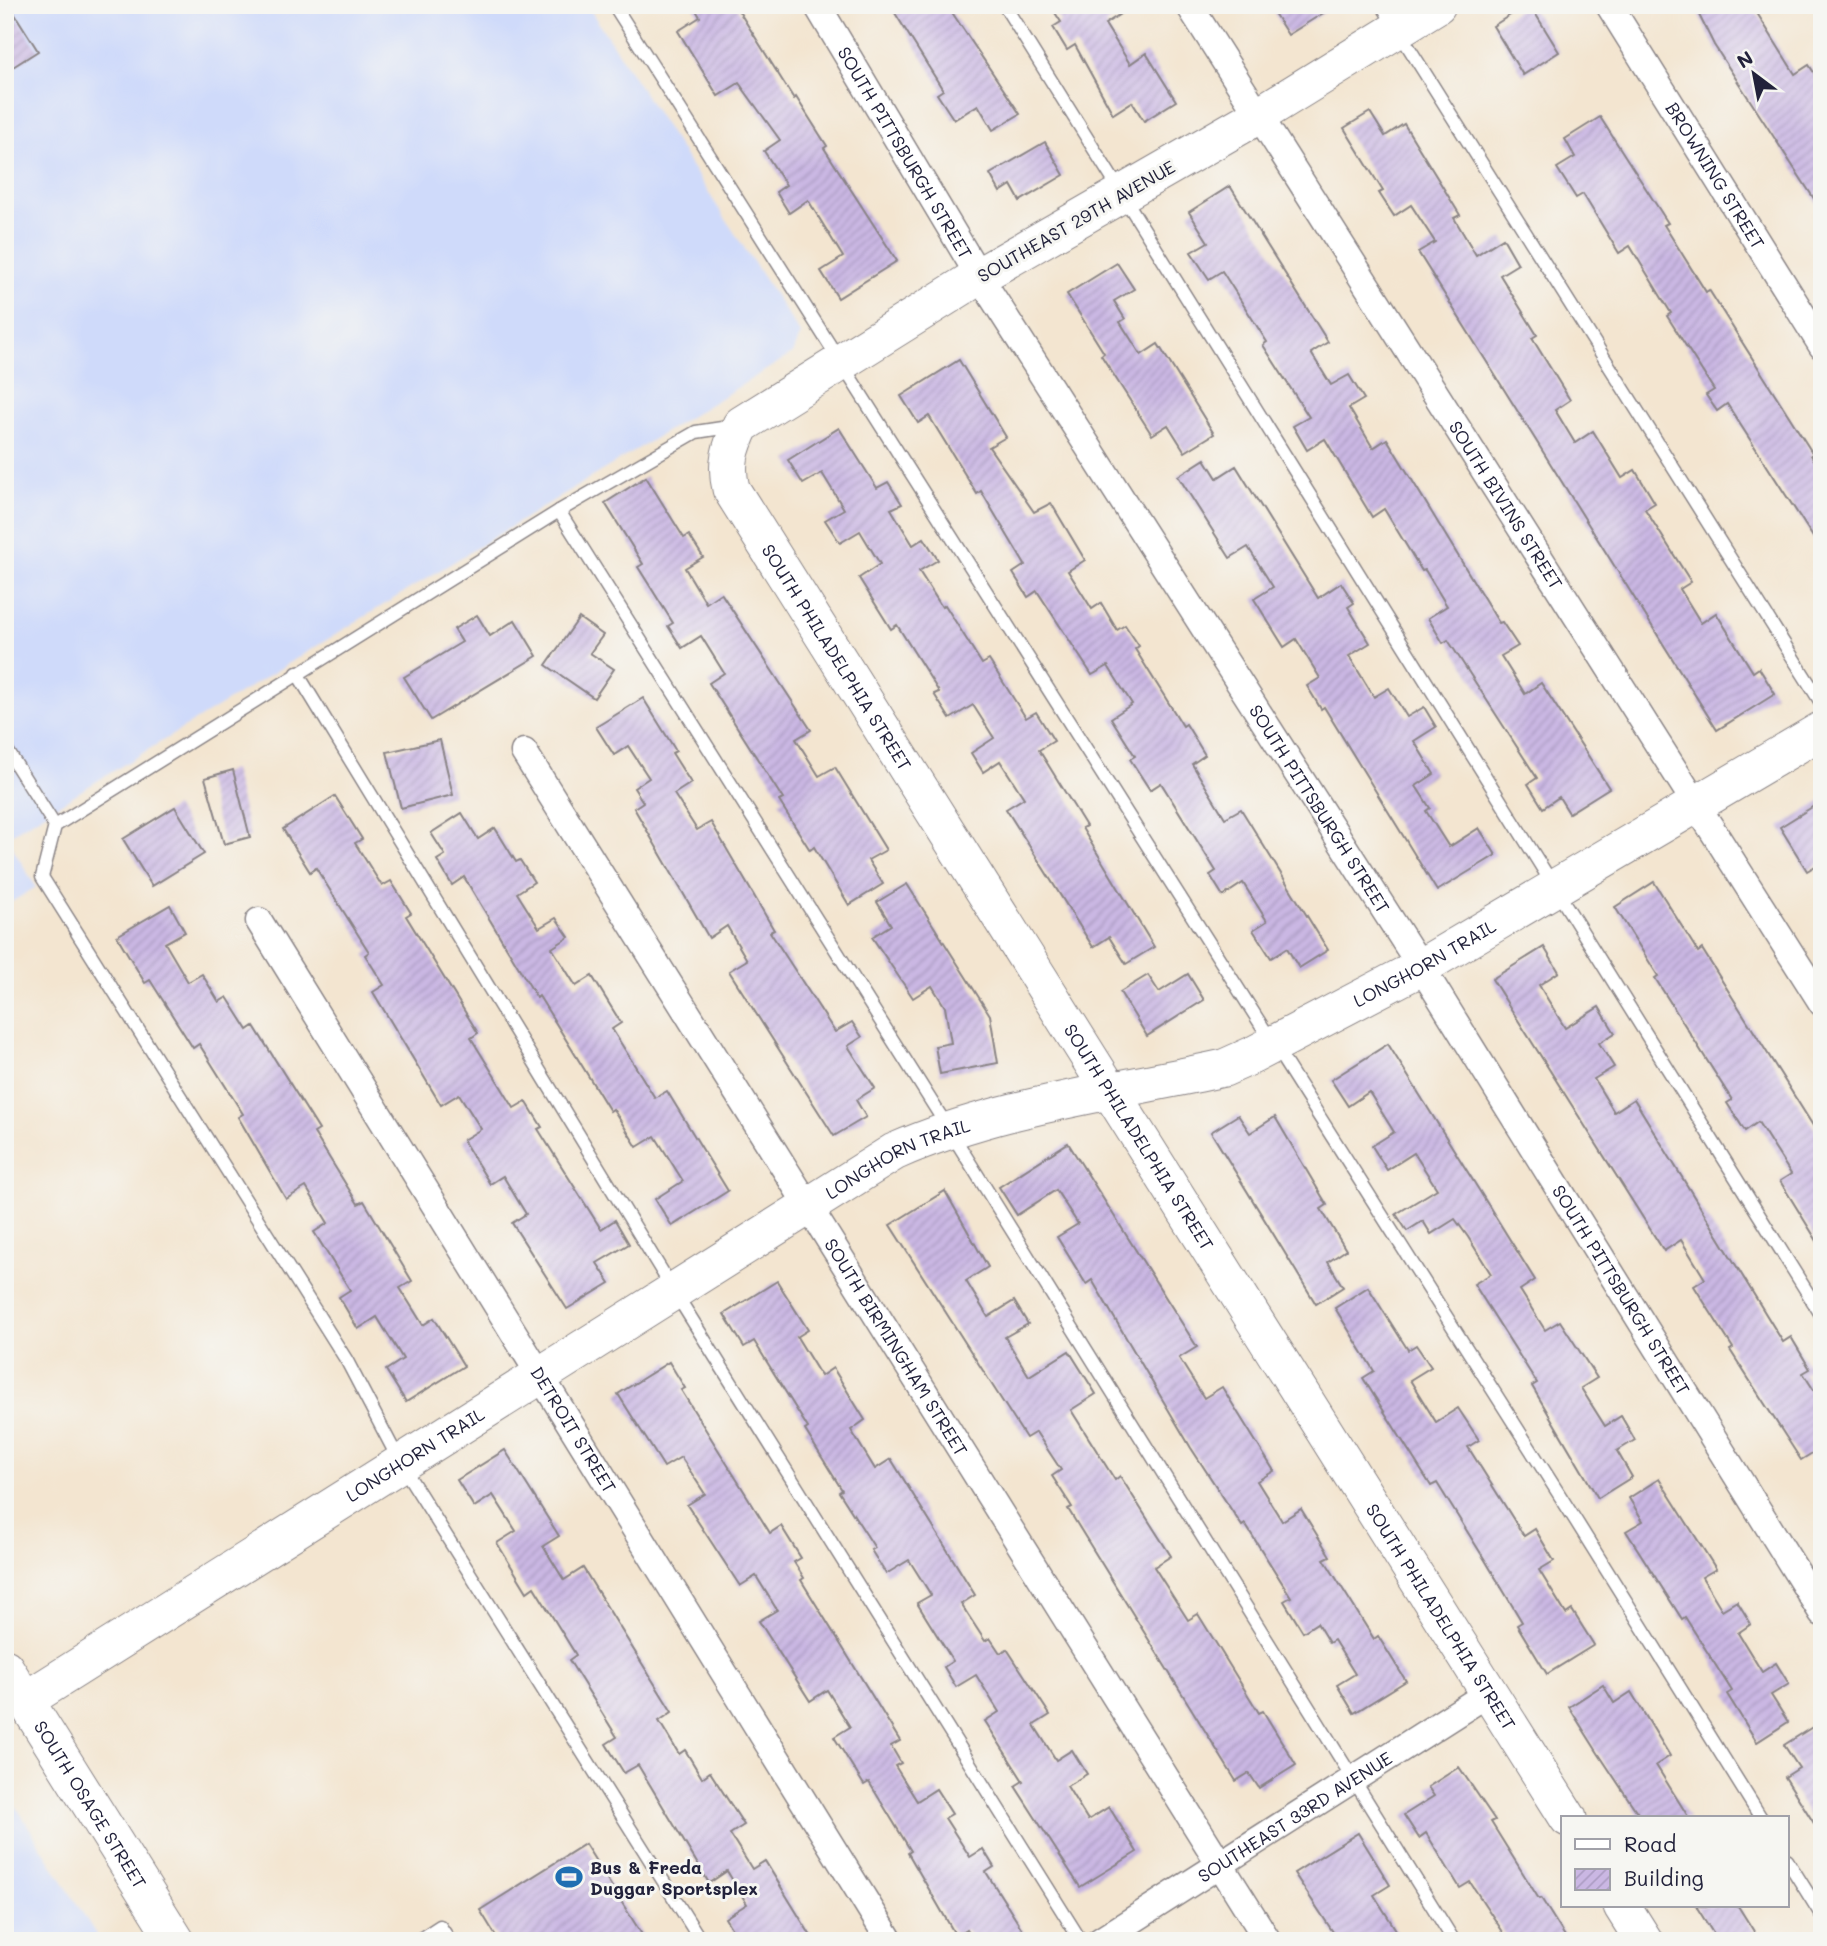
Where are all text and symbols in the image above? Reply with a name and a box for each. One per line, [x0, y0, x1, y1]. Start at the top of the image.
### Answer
north arrow [1718, 38, 1788, 108]
street label: SOUTH PITTSBURGH STREET [833, 42, 978, 263]
text: N [1732, 45, 1757, 74]
street label: BROWNING STREET [1661, 98, 1770, 253]
street label: SOUTHEAST 29TH AVENUE [973, 154, 1179, 288]
street label: SOUTH BIVINS STREET [1444, 416, 1568, 594]
street label: SOUTH PHILADELPHIA STREET [757, 539, 917, 775]
street label: SOUTH PITTSBURGH STREET [1244, 700, 1395, 918]
street label: LONGHORN TRAIL [1349, 913, 1500, 1012]
street label: SOUTH PHILADELPHIA STREET [1059, 1019, 1219, 1255]
street label: LONGHORN TRAIL [821, 1113, 973, 1204]
street label: SOUTH PITTSBURGH STREET [1547, 1180, 1696, 1400]
street label: SOUTH BIRMINGHAM STREET [819, 1234, 973, 1460]
street label: DETROIT STREET [525, 1362, 622, 1497]
street label: LONGHORN TRAIL [341, 1401, 489, 1507]
street label: SOUTH PHILADELPHIA STREET [1361, 1499, 1521, 1734]
street label: SOUTH OSAGE STREET [29, 1716, 152, 1893]
street label: SOUTHEAST 33RD AVENUE [1193, 1746, 1396, 1888]
legend [1561, 1816, 1788, 1908]
text: Road [1624, 1830, 1676, 1857]
place label: Bus & Freda Duggar Sportsplex [590, 1855, 758, 1900]
sports icon: Bus & Freda Duggar Sportsplex [554, 1862, 584, 1892]
text: Building [1624, 1864, 1704, 1891]

